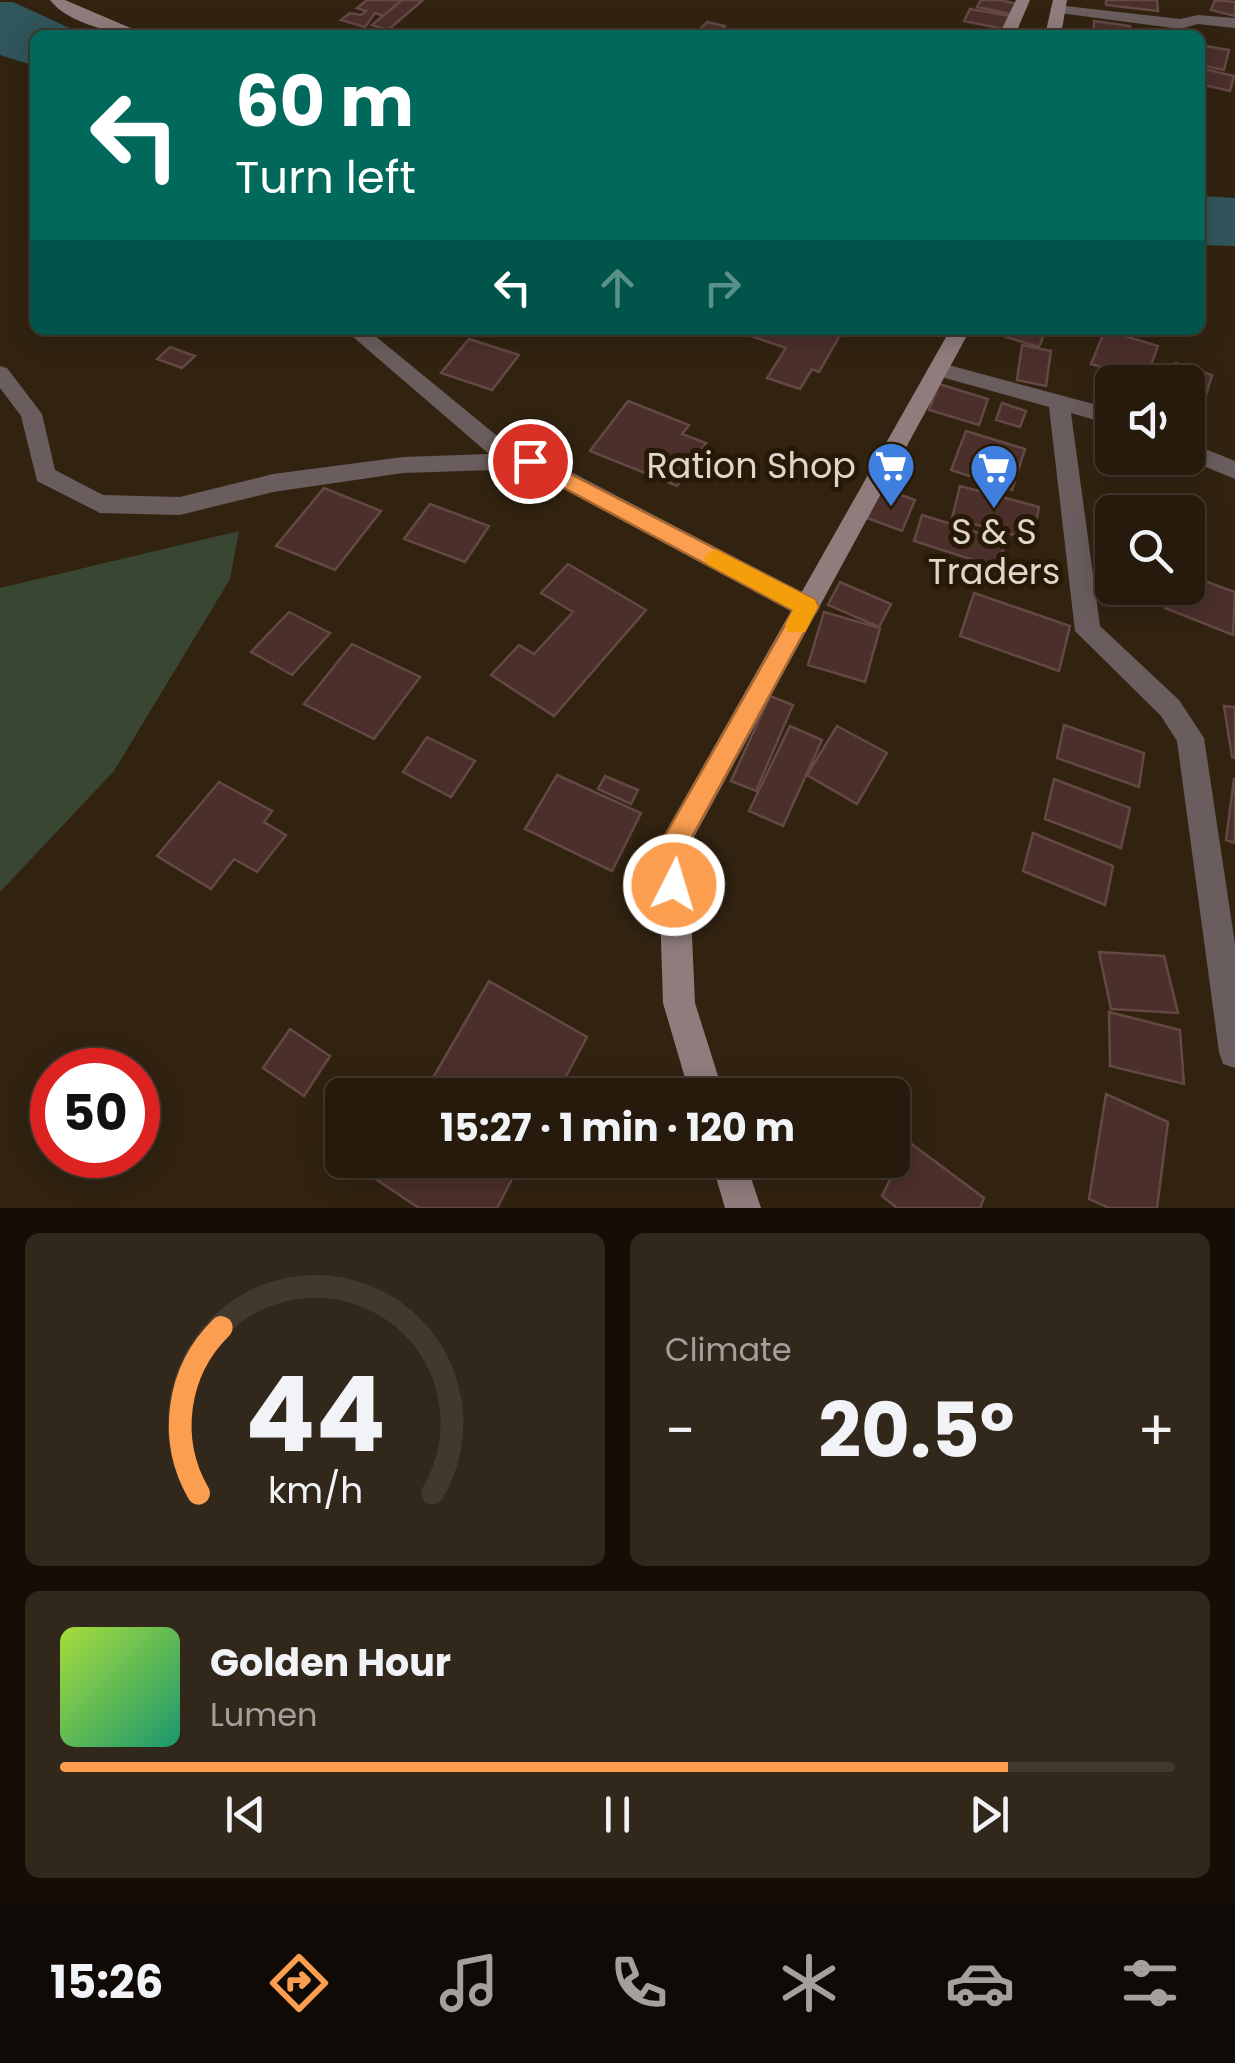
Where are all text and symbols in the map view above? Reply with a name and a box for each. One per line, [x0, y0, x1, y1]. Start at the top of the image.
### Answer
text: 60 m [235, 52, 414, 151]
icon: left [70, 70, 200, 200]
text: Turn left [235, 146, 416, 209]
icon: left [485, 260, 540, 315]
icon: ahead [590, 260, 645, 315]
icon: right [695, 260, 750, 315]
map controls [1095, 365, 1205, 605]
button: sound [1095, 365, 1205, 475]
pin [488, 419, 573, 504]
icon: arrive [503, 434, 558, 489]
supermarket icon: Ration Shop [865, 440, 917, 508]
place label: Ration Shop [647, 441, 856, 490]
supermarket icon: S & S Traders [968, 442, 1020, 510]
button: search [1095, 495, 1205, 605]
place label: S & S Traders [928, 507, 1060, 596]
position arrow [622, 833, 726, 937]
speed limit sign: 50 [30, 1048, 160, 1178]
text: 15:27 · 1 min · 120 m [440, 1101, 795, 1154]
text: Climate [665, 1327, 792, 1372]
text: 44 [245, 1342, 385, 1487]
text: 20.5° [818, 1378, 1015, 1483]
text: − [665, 1392, 695, 1469]
text: + [1137, 1392, 1175, 1469]
text: km/h [267, 1465, 363, 1516]
text: Golden Hour [210, 1636, 451, 1689]
text: Lumen [210, 1692, 318, 1737]
icon: previous [218, 1787, 273, 1842]
icon: pause [590, 1787, 645, 1842]
icon: next [962, 1787, 1017, 1842]
icon: directions [264, 1948, 334, 2018]
icon: music [434, 1948, 504, 2018]
icon: phone [604, 1948, 674, 2018]
icon: climate [774, 1948, 844, 2018]
icon: car [945, 1948, 1015, 2018]
icon: filters [1115, 1948, 1185, 2018]
text: 15:26 [50, 1951, 163, 2014]

